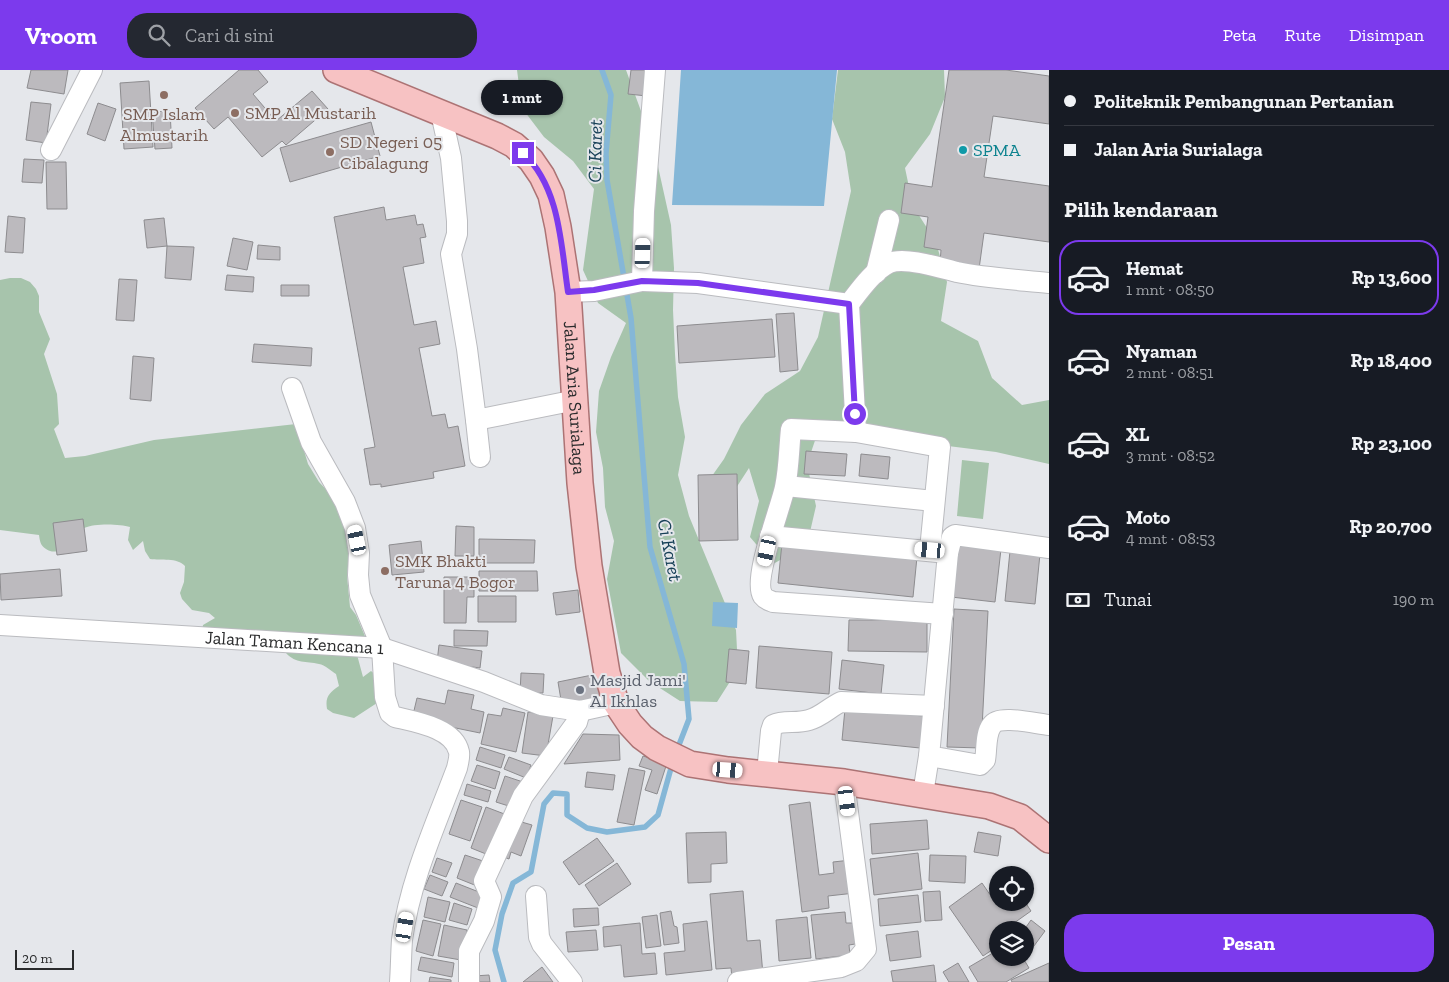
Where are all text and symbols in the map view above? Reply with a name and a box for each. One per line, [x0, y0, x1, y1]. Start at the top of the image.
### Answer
search box [127, 13, 477, 58]
text: Vroom [25, 21, 97, 50]
icon: search [145, 21, 173, 49]
text: Cari di sini [185, 24, 274, 47]
text: Peta [1223, 24, 1257, 46]
text: Rute [1285, 24, 1321, 46]
text: Disimpan [1349, 24, 1424, 46]
callout: 1 mnt [482, 81, 564, 116]
text: 1 mnt [502, 88, 542, 107]
marker: SMP Islam Almustarih [158, 89, 170, 101]
text: Politeknik Pembangunan Pertanian [1094, 90, 1394, 113]
place label: SMP Al Mustarih [245, 102, 376, 124]
place label: SMP Islam Almustarih [120, 103, 208, 146]
marker: SMP Al Mustarih [229, 107, 241, 119]
water label: Ci Karet [583, 119, 607, 183]
place label: SD Negeri 05 Cibalagung [340, 131, 442, 174]
text: Jalan Aria Surialaga [1094, 138, 1263, 161]
place label: SPMA [973, 139, 1021, 161]
route end [512, 142, 534, 164]
marker: SPMA [957, 144, 969, 156]
marker: SD Negeri 05 Cibalagung [324, 146, 336, 158]
text: Pilih kendaraan [1064, 196, 1218, 223]
car [634, 238, 651, 268]
icon: car [1066, 255, 1111, 300]
text: Hemat [1126, 257, 1183, 280]
text: Rp 13,600 [1352, 266, 1432, 289]
text: 1 mnt · 08:50 [1126, 280, 1214, 299]
street label: Jalan Aria Surialaga [559, 320, 590, 476]
icon: car [1066, 338, 1111, 383]
text: Nyaman [1126, 340, 1197, 363]
text: Rp 18,400 [1351, 349, 1432, 372]
text: 2 mnt · 08:51 [1126, 363, 1213, 382]
route start [844, 403, 866, 425]
icon: car [1066, 421, 1111, 466]
text: XL [1126, 423, 1149, 446]
text: Rp 23,100 [1351, 432, 1432, 455]
text: 3 mnt · 08:52 [1126, 446, 1215, 465]
icon: car [1066, 504, 1111, 549]
text: Moto [1126, 506, 1170, 529]
text: Rp 20,700 [1349, 515, 1432, 538]
water label: Ci Karet [653, 517, 687, 584]
car [346, 524, 367, 556]
text: 4 mnt · 08:53 [1126, 529, 1215, 548]
car [756, 535, 777, 567]
car [914, 541, 945, 559]
place label: SMK Bhakti Taruna 4 Bogor [395, 550, 516, 593]
marker: SMK Bhakti Taruna 4 Bogor [379, 565, 391, 577]
icon: cash [1064, 586, 1092, 614]
text: Tunai [1104, 588, 1152, 611]
text: 190 m [1393, 590, 1434, 609]
street label: Jalan Taman Kencana 1 [204, 626, 385, 659]
place label: Masjid Jami' Al Ikhlas [590, 669, 686, 712]
marker: Masjid Jami' Al Ikhlas [574, 684, 586, 696]
car [712, 761, 743, 779]
car [837, 785, 856, 817]
map controls [989, 866, 1034, 966]
button: locate [989, 866, 1034, 911]
car [395, 911, 414, 943]
button: Pesan [1064, 914, 1434, 972]
button: layers [989, 921, 1034, 966]
scale bar [15, 947, 74, 970]
text: 20 m [22, 950, 53, 967]

